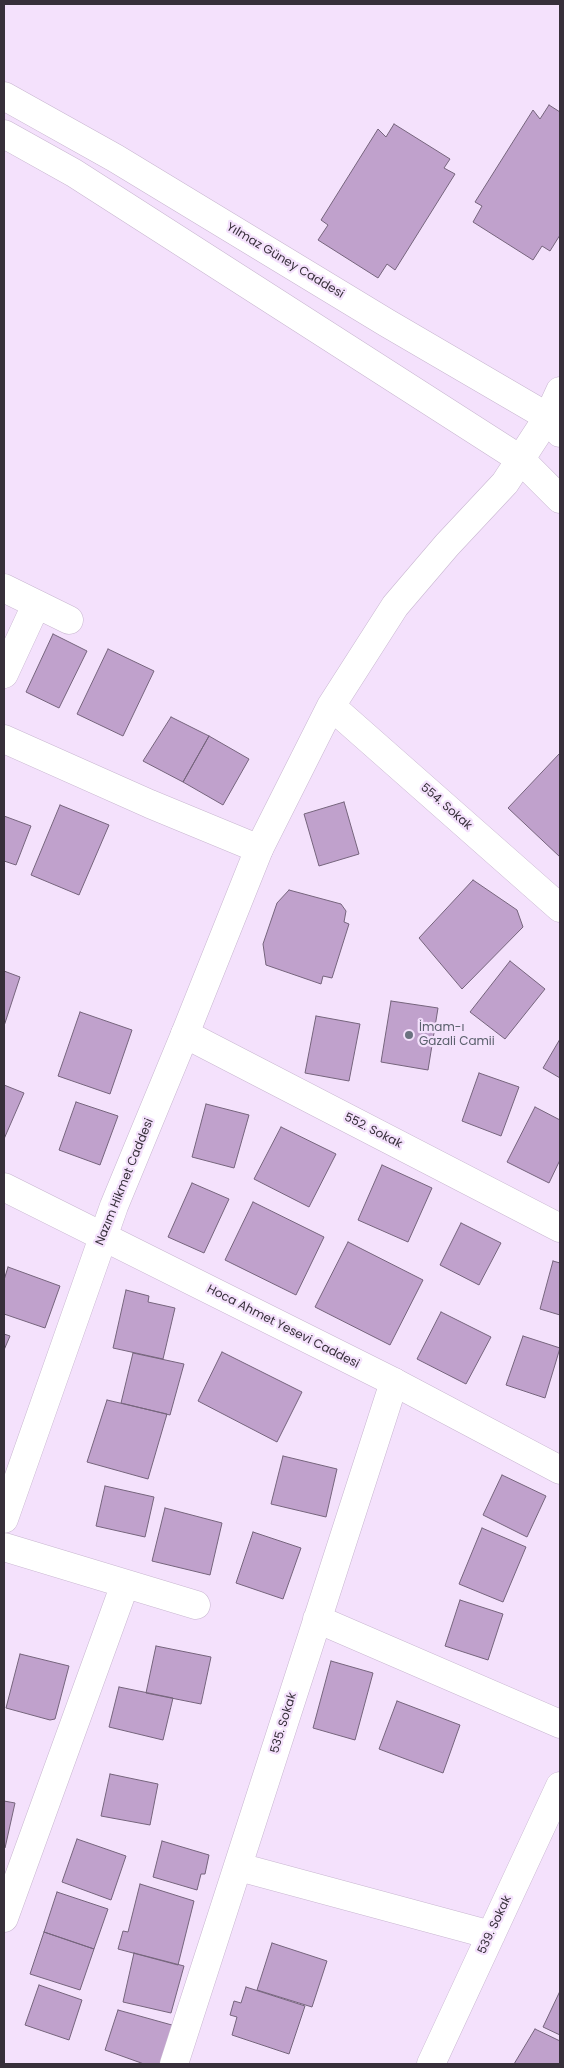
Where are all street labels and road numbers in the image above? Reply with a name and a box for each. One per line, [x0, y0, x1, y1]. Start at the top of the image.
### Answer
street label: Yılmaz Güney Caddesi [224, 220, 346, 302]
street label: 554. Sokak [417, 781, 475, 833]
street label: 552. Sokak [342, 1110, 404, 1152]
street label: Nazım Hikmet Caddesi [93, 1116, 157, 1248]
street label: Hoca Ahmet Yesevi Caddesi [204, 1282, 362, 1372]
street label: 535. Sokak [268, 1691, 300, 1755]
street label: 539. Sokak [475, 1893, 515, 1957]

